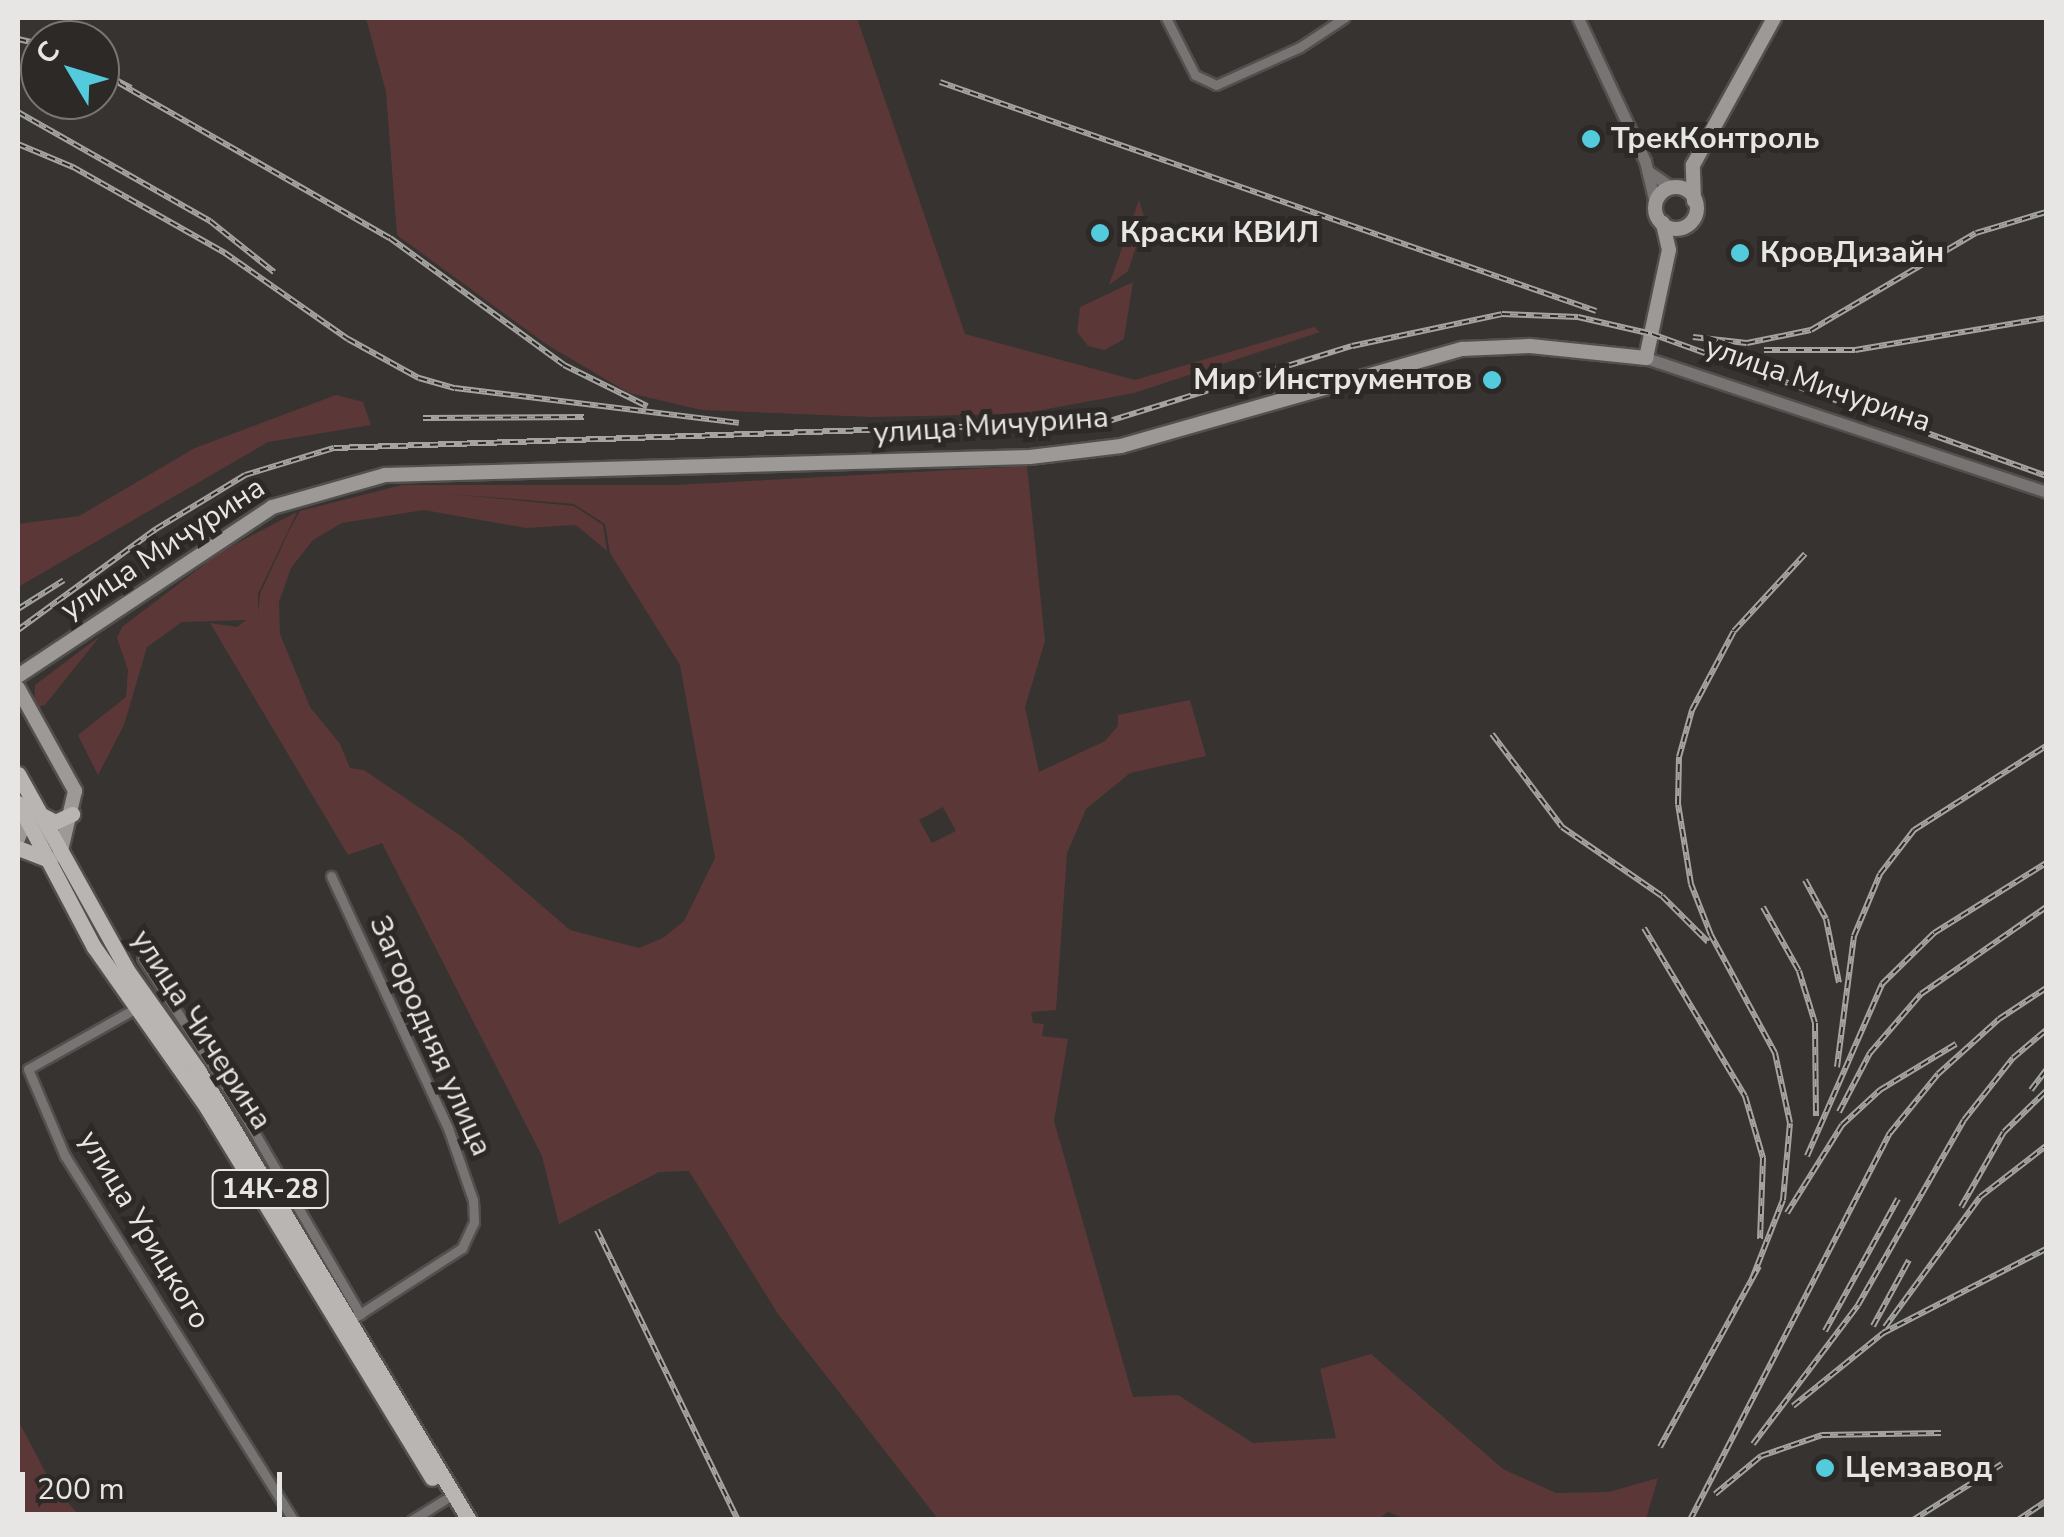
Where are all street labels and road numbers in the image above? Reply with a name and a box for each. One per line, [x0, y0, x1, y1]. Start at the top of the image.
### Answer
street label: улица Мичурина [1701, 330, 1935, 440]
street label: улица Мичурина [872, 400, 1110, 452]
street label: улица Мичурина [54, 470, 272, 628]
street label: Загородняя улица [361, 910, 499, 1162]
street label: улица Чичерина [123, 923, 279, 1137]
street label: улица Урицкого [71, 1124, 217, 1336]
road number: 14К-28 [210, 1166, 330, 1212]

